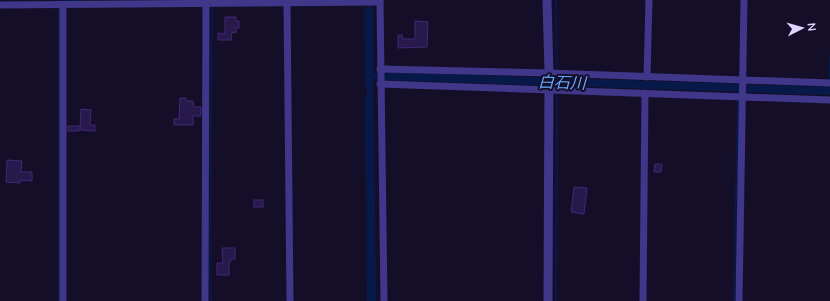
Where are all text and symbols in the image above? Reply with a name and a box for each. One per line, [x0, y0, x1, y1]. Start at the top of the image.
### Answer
north arrow [782, 8, 822, 48]
text: N [805, 22, 819, 32]
water label: 白石川 [538, 71, 588, 93]

